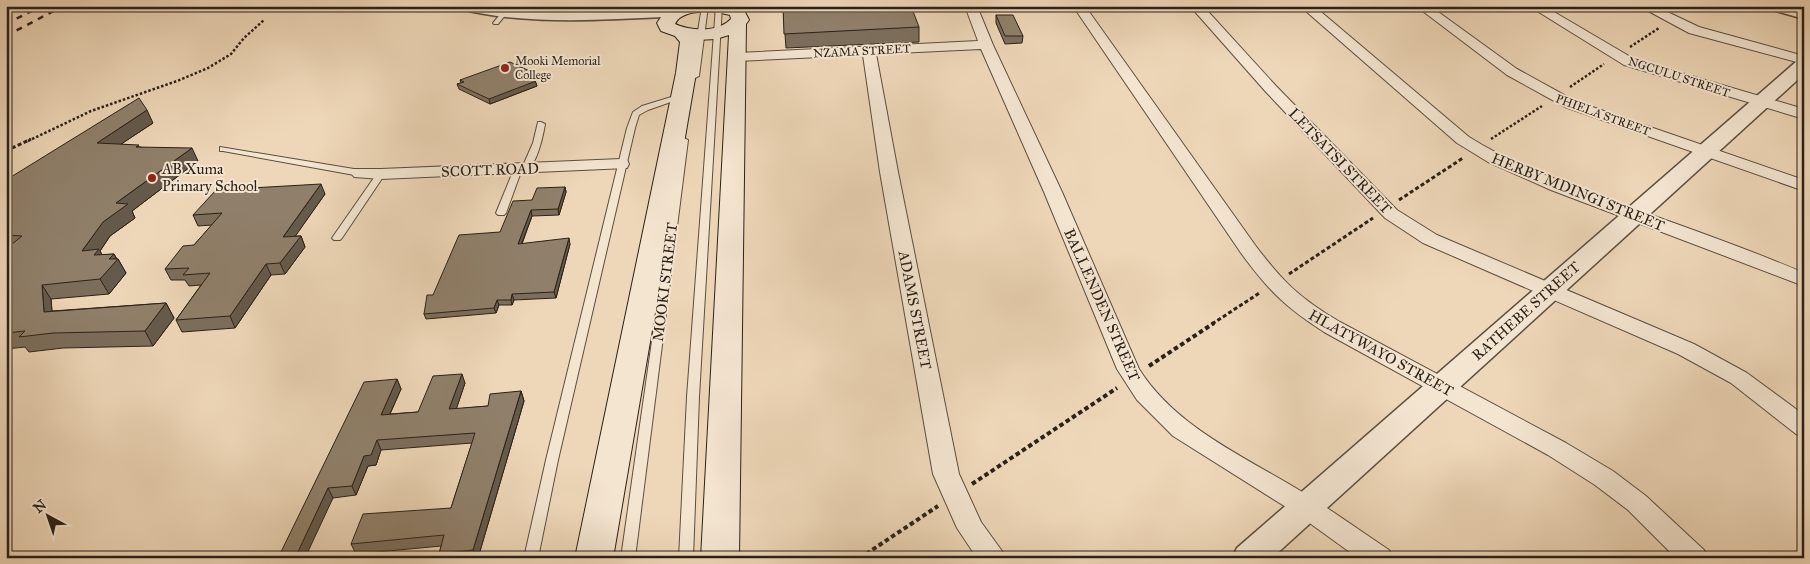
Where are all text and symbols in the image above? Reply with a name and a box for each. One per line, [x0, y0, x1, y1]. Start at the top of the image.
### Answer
street label: NZAMA STREET [813, 41, 911, 61]
place label: Mooki Memorial College [515, 54, 601, 83]
street label: NGCULU STREET [1626, 54, 1732, 100]
marker: Mooki Memorial College [499, 62, 511, 74]
street label: PHIELA STREET [1554, 91, 1652, 139]
street label: LETSATSI STREET [1285, 104, 1395, 218]
street label: HERBY MDINGI STREET [1489, 149, 1667, 235]
street label: SCOTT ROAD [441, 159, 539, 181]
place label: AB Xuma Primary School [161, 160, 259, 195]
marker: AB Xuma Primary School [146, 172, 158, 184]
street label: MOOKI STREET [649, 222, 681, 342]
street label: BALLENDEN STREET [1060, 226, 1144, 384]
street label: ADAMS STREET [894, 248, 935, 371]
street label: RATHEBE STREET [1468, 258, 1584, 364]
street label: HLATYWAYO STREET [1306, 306, 1456, 400]
north arrow [22, 492, 72, 542]
text: N [30, 496, 50, 517]

